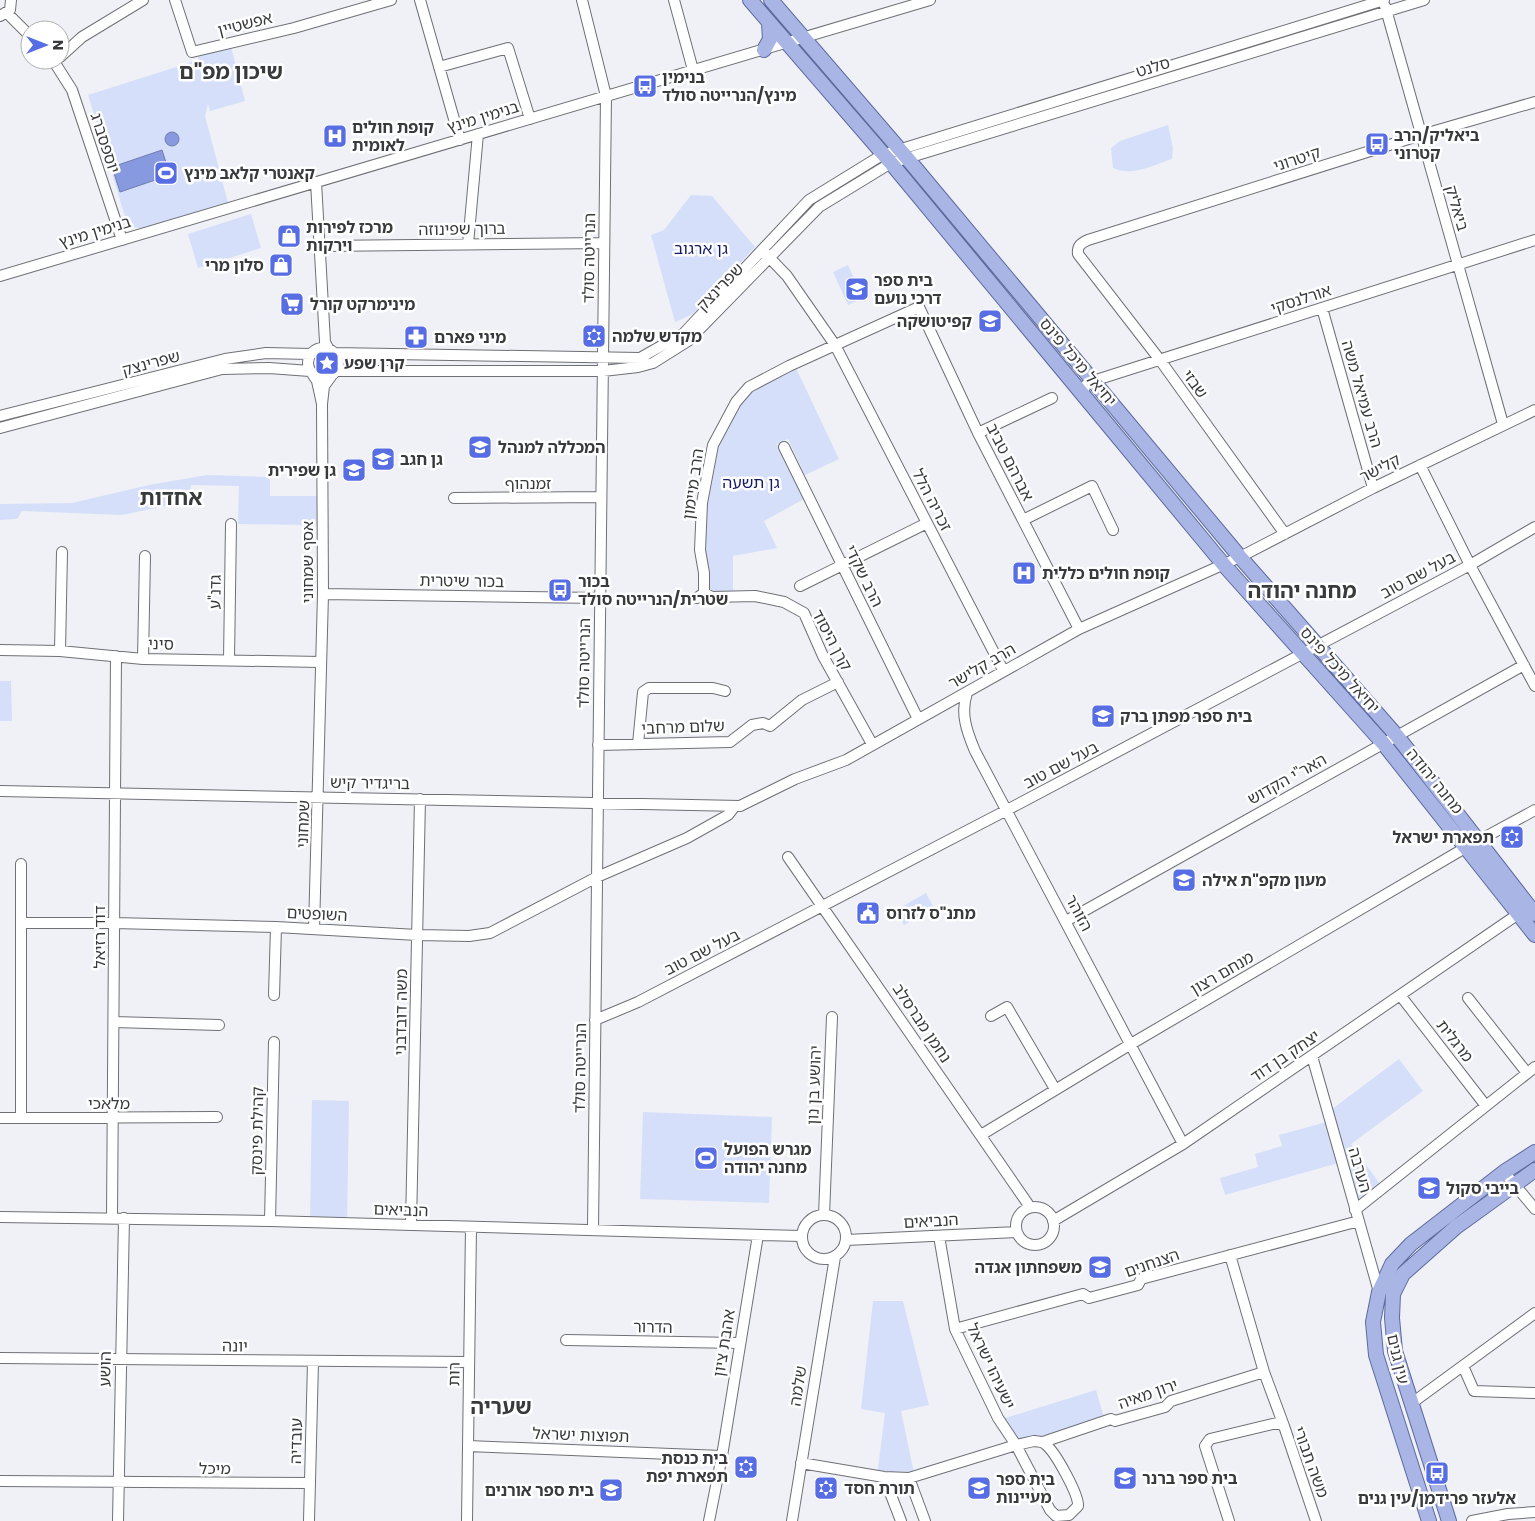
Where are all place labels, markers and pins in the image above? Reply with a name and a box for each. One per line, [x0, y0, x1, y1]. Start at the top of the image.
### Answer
place label: בנימין מינץ/הנרייטה סולד [662, 66, 797, 107]
bus stop icon: בנימין מינץ/הנרייטה סולד [632, 73, 658, 99]
place label: קופת חולים לאומית [352, 116, 434, 157]
hospital icon: קופת חולים לאומית [322, 123, 348, 149]
place label: ביאליק/הרב קטרוני [1394, 124, 1480, 165]
bus stop icon: ביאליק/הרב קטרוני [1364, 131, 1390, 157]
sports icon: קאנטרי קלאב מינץ [153, 160, 179, 186]
place label: קאנטרי קלאב מינץ [184, 162, 315, 185]
place label: מרכז לפירות וירקות [306, 216, 393, 257]
shop icon: מרכז לפירות וירקות [276, 223, 302, 249]
shop icon: סלון מרי [268, 252, 294, 278]
place label: סלון מרי [205, 254, 264, 277]
place label: בית ספר דרכי נועם [874, 269, 942, 310]
school or university icon: בית ספר דרכי נועם [844, 276, 870, 302]
supermarket icon: מינימרקט קורל [279, 291, 305, 317]
place label: מינימרקט קורל [310, 293, 415, 316]
school or university icon: קפיטושקה [977, 308, 1003, 334]
place label: קפיטושקה [897, 310, 973, 333]
synagogue icon: מקדש שלמה [581, 323, 607, 349]
pharmacy icon: מיני פארם [403, 324, 429, 350]
place label: מקדש שלמה [612, 325, 702, 348]
place label: מיני פארם [434, 326, 506, 349]
place icon: קרן שפע [314, 350, 340, 376]
place label: קרן שפע [344, 352, 405, 375]
school or university icon: המכללה למנהל [467, 434, 493, 460]
place label: המכללה למנהל [498, 436, 606, 459]
school or university icon: גן חגב [370, 446, 396, 472]
place label: גן חגב [400, 448, 443, 471]
school or university icon: גן שפירית [341, 457, 367, 483]
place label: גן שפירית [268, 459, 336, 482]
hospital icon: קופת חולים כללית [1011, 560, 1037, 586]
place label: קופת חולים כללית [1042, 562, 1171, 585]
place label: בכור שטרית/הנרייטה סולד [578, 570, 728, 611]
bus stop icon: בכור שטרית/הנרייטה סולד [547, 577, 573, 603]
school or university icon: בית ספר מפתן ברק [1090, 703, 1116, 729]
place label: בית ספר מפתן ברק [1120, 705, 1253, 728]
synagogue icon: תפארת ישראל [1499, 824, 1525, 850]
place label: תפארת ישראל [1392, 826, 1494, 849]
school or university icon: מעון מקפ"ת אילה [1171, 867, 1197, 893]
place label: מעון מקפ"ת אילה [1202, 869, 1326, 892]
public building icon: מתנ"ס לזרוס [855, 900, 881, 926]
place label: מתנ"ס לזרוס [886, 902, 976, 925]
place label: מגרש הפועל מחנה יהודה [724, 1138, 811, 1179]
sports icon: מגרש הפועל מחנה יהודה [693, 1145, 719, 1171]
school or university icon: בייבי סקול [1416, 1175, 1442, 1201]
place label: בייבי סקול [1446, 1177, 1520, 1200]
school or university icon: משפחתון אגדה [1087, 1254, 1113, 1280]
place label: משפחתון אגדה [975, 1256, 1082, 1279]
place label: בית כנסת תפארת יפת [646, 1447, 728, 1488]
synagogue icon: בית כנסת תפארת יפת [733, 1454, 759, 1480]
bus stop icon: אלעזר פרידמן/עין גנים [1424, 1460, 1450, 1486]
school or university icon: בית ספר ברנר [1112, 1465, 1138, 1491]
place label: בית ספר ברנר [1142, 1467, 1238, 1490]
place label: בית ספר מעיינות [996, 1468, 1055, 1509]
synagogue icon: תורת חסד [813, 1475, 839, 1501]
school or university icon: בית ספר מעיינות [966, 1475, 992, 1501]
school or university icon: בית ספר אורנים [598, 1477, 624, 1503]
place label: תורת חסד [844, 1477, 915, 1500]
place label: בית ספר אורנים [485, 1479, 594, 1502]
place label: אלעזר פרידמן/עין גנים [1358, 1487, 1516, 1510]

